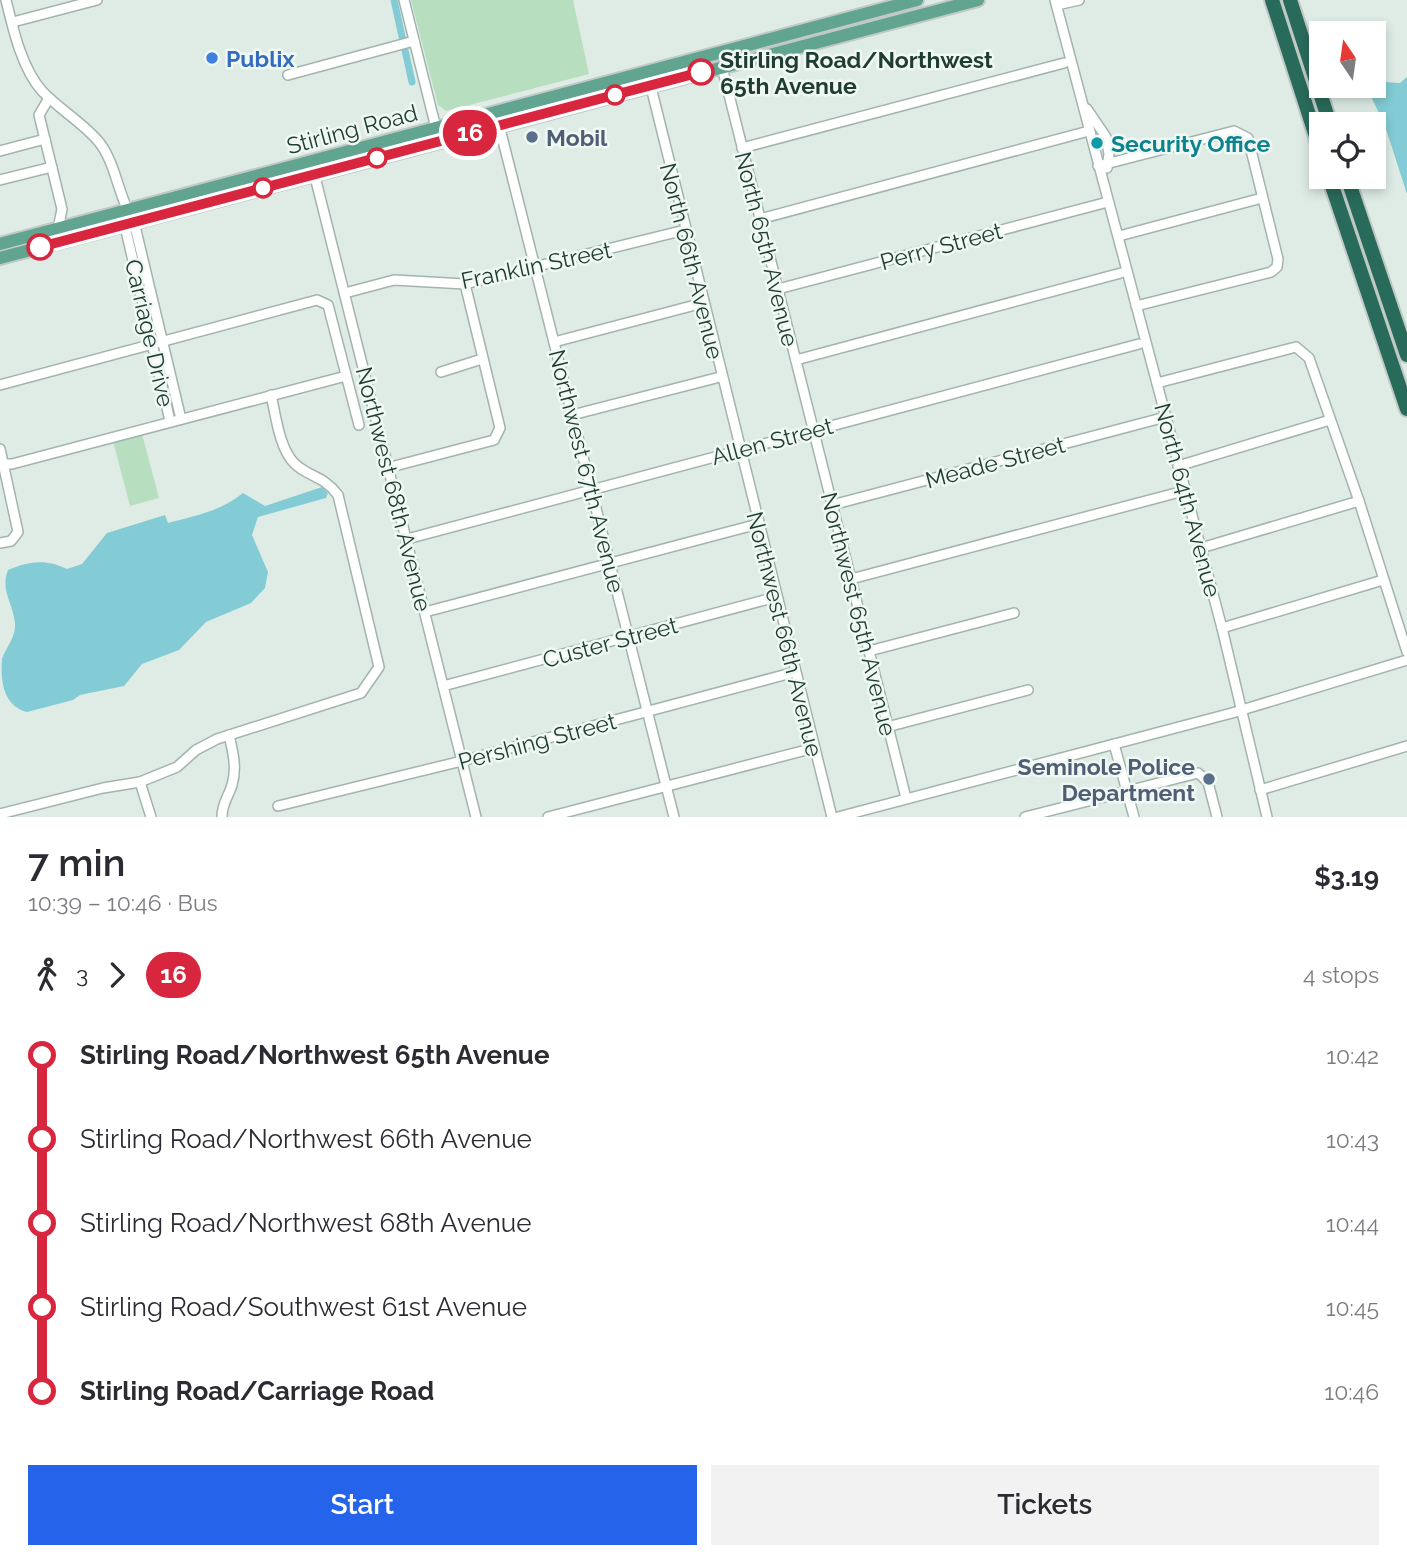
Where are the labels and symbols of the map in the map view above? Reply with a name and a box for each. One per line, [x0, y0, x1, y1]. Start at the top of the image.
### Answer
north arrow [1309, 21, 1386, 98]
place label: Publix [226, 45, 295, 72]
place label: Stirling Road/Northwest 65th Avenue [720, 46, 993, 99]
marker: Publix [204, 50, 220, 66]
marker: Stirling Road/Northwest 65th Avenue [688, 59, 714, 85]
unlabelled marker [605, 85, 625, 105]
street label: Stirling Road [284, 99, 420, 159]
line badge: 16 [438, 110, 502, 156]
place label: Mobil [546, 124, 608, 151]
marker: Mobil [524, 129, 540, 145]
place label: Security Office [1111, 130, 1271, 157]
marker: Security Office [1089, 135, 1105, 151]
unlabelled marker [367, 148, 387, 168]
street label: North 65th Avenue [730, 149, 804, 349]
street label: North 66th Avenue [655, 160, 729, 362]
unlabelled marker [253, 178, 273, 198]
street label: Perry Street [877, 217, 1005, 275]
unlabelled marker [27, 234, 53, 260]
street label: Franklin Street [458, 236, 614, 294]
street label: Carriage Drive [120, 257, 180, 409]
street label: Northwest 67th Avenue [544, 347, 630, 595]
street label: Northwest 68th Avenue [351, 364, 437, 614]
street label: North 64th Avenue [1149, 400, 1227, 600]
street label: Allen Street [708, 412, 836, 470]
street label: Meade Street [922, 430, 1068, 494]
street label: Northwest 65th Avenue [816, 489, 902, 739]
street label: Northwest 66th Avenue [741, 509, 829, 759]
street label: Custer Street [540, 611, 681, 673]
street label: Pershing Street [455, 707, 619, 775]
place label: Seminole Police Department [1018, 753, 1195, 806]
marker: Seminole Police Department [1201, 771, 1217, 787]

